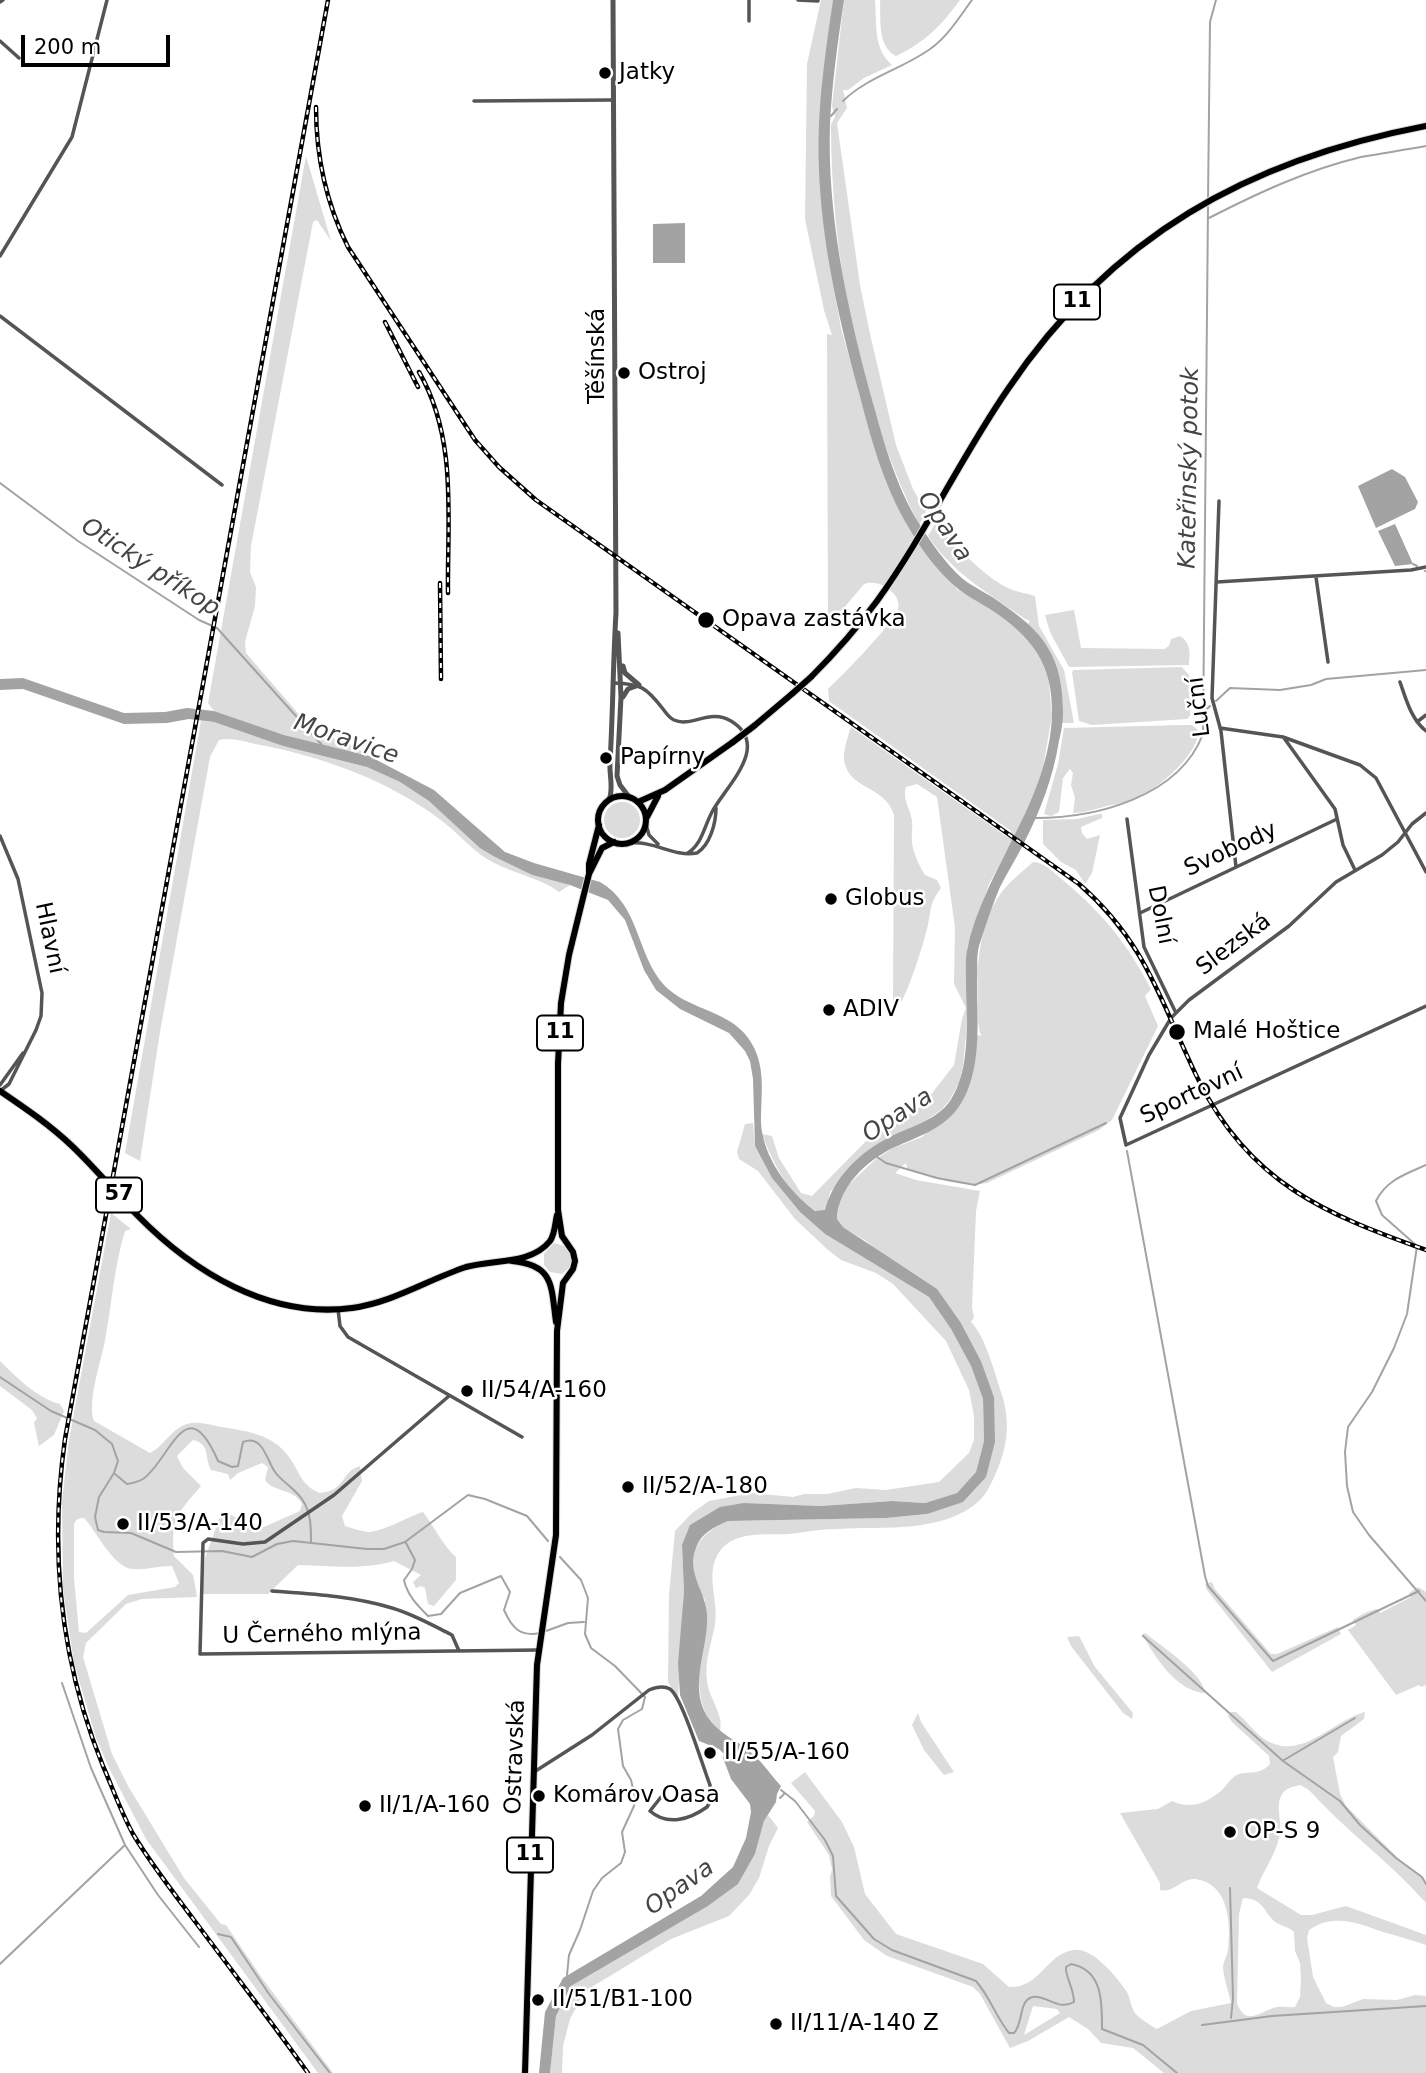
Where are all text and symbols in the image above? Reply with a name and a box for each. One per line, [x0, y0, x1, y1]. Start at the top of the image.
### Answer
scale bar [24, 21, 173, 65]
text: 200 m [34, 35, 101, 59]
place label: Jatky [619, 59, 675, 87]
marker: Jatky [597, 65, 613, 81]
road number: 11 [1054, 284, 1100, 320]
street label: Těšínská [584, 308, 612, 404]
place label: Ostroj [638, 359, 707, 387]
marker: Ostroj [616, 365, 632, 381]
water label: Kateřinský potok [1174, 367, 1206, 569]
water label: Opava [911, 487, 977, 567]
water label: Otický příkop [75, 512, 225, 624]
place label: Opava zastávka [722, 606, 906, 634]
marker: Opava zastávka [696, 610, 716, 630]
street label: Luční [1183, 675, 1217, 739]
water label: Moravice [290, 709, 402, 771]
place label: Papírny [620, 744, 705, 772]
marker: Papírny [598, 750, 614, 766]
street label: Svobody [1180, 817, 1282, 883]
street label: Dolní [1141, 883, 1179, 947]
place label: Globus [845, 885, 924, 913]
marker: Globus [823, 891, 839, 907]
street label: Hlavní [28, 900, 70, 976]
street label: Slezská [1191, 908, 1277, 982]
place label: ADIV [843, 996, 899, 1024]
marker: ADIV [821, 1002, 837, 1018]
road number: 11 [537, 1016, 583, 1050]
place label: Malé Hoštice [1193, 1018, 1340, 1046]
marker: Malé Hoštice [1167, 1022, 1187, 1042]
street label: Sportovní [1136, 1059, 1248, 1131]
water label: Opava [858, 1083, 938, 1149]
road number: 57 [96, 1178, 142, 1212]
place label: II/54/A-160 [481, 1377, 607, 1405]
marker: II/54/A-160 [459, 1383, 475, 1399]
place label: II/52/A-180 [642, 1473, 768, 1501]
marker: II/52/A-180 [620, 1479, 636, 1495]
place label: II/53/A-140 [137, 1510, 263, 1538]
marker: II/53/A-140 [115, 1516, 131, 1532]
street label: U Černého mlýna [222, 1619, 422, 1651]
street label: Ostravská [500, 1699, 532, 1815]
place label: II/55/A-160 [724, 1739, 850, 1767]
marker: II/55/A-160 [702, 1745, 718, 1761]
place label: Komárov Oasa [553, 1782, 720, 1810]
marker: Komárov Oasa [531, 1788, 547, 1804]
place label: II/1/A-160 [379, 1792, 490, 1820]
marker: II/1/A-160 [357, 1798, 373, 1814]
place label: OP-S 9 [1244, 1818, 1320, 1846]
marker: OP-S 9 [1222, 1824, 1238, 1840]
road number: 11 [507, 1838, 553, 1872]
water label: Opava [640, 1854, 720, 1922]
place label: II/51/B1-100 [552, 1986, 693, 2014]
marker: II/51/B1-100 [530, 1992, 546, 2008]
place label: II/11/A-140 Z [790, 2010, 939, 2038]
marker: II/11/A-140 Z [768, 2016, 784, 2032]

